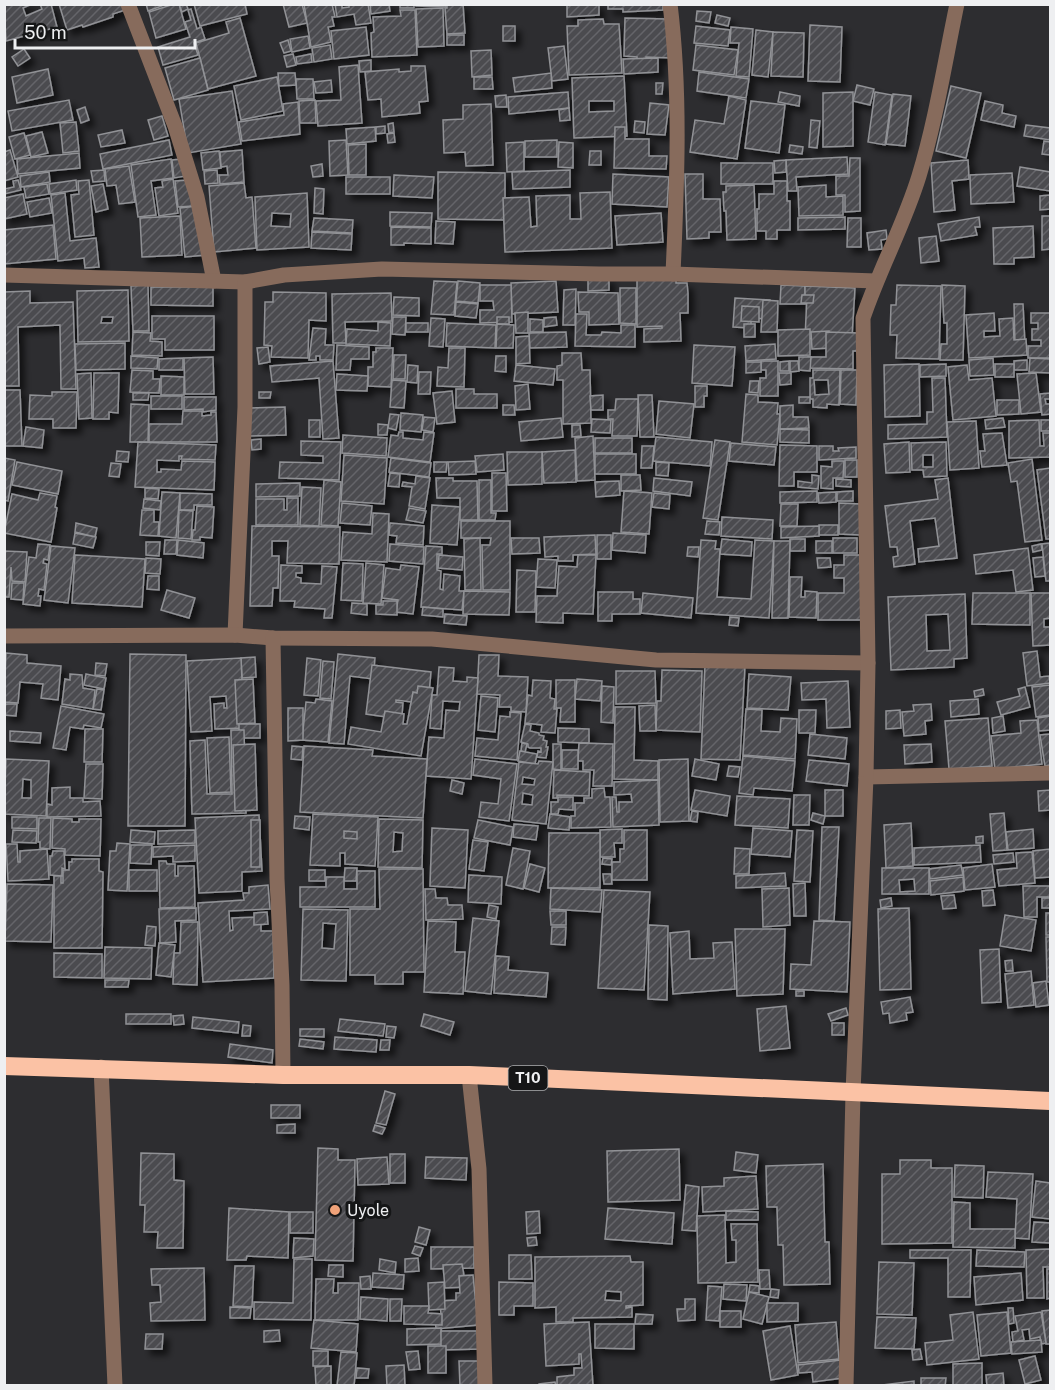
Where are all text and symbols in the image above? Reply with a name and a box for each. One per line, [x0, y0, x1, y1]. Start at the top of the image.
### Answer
scale bar [15, 12, 195, 50]
text: 50 m [24, 22, 67, 43]
road number: T10 [508, 1066, 548, 1090]
place label: Uyole [347, 1201, 389, 1220]
marker: Uyole [328, 1203, 342, 1217]

